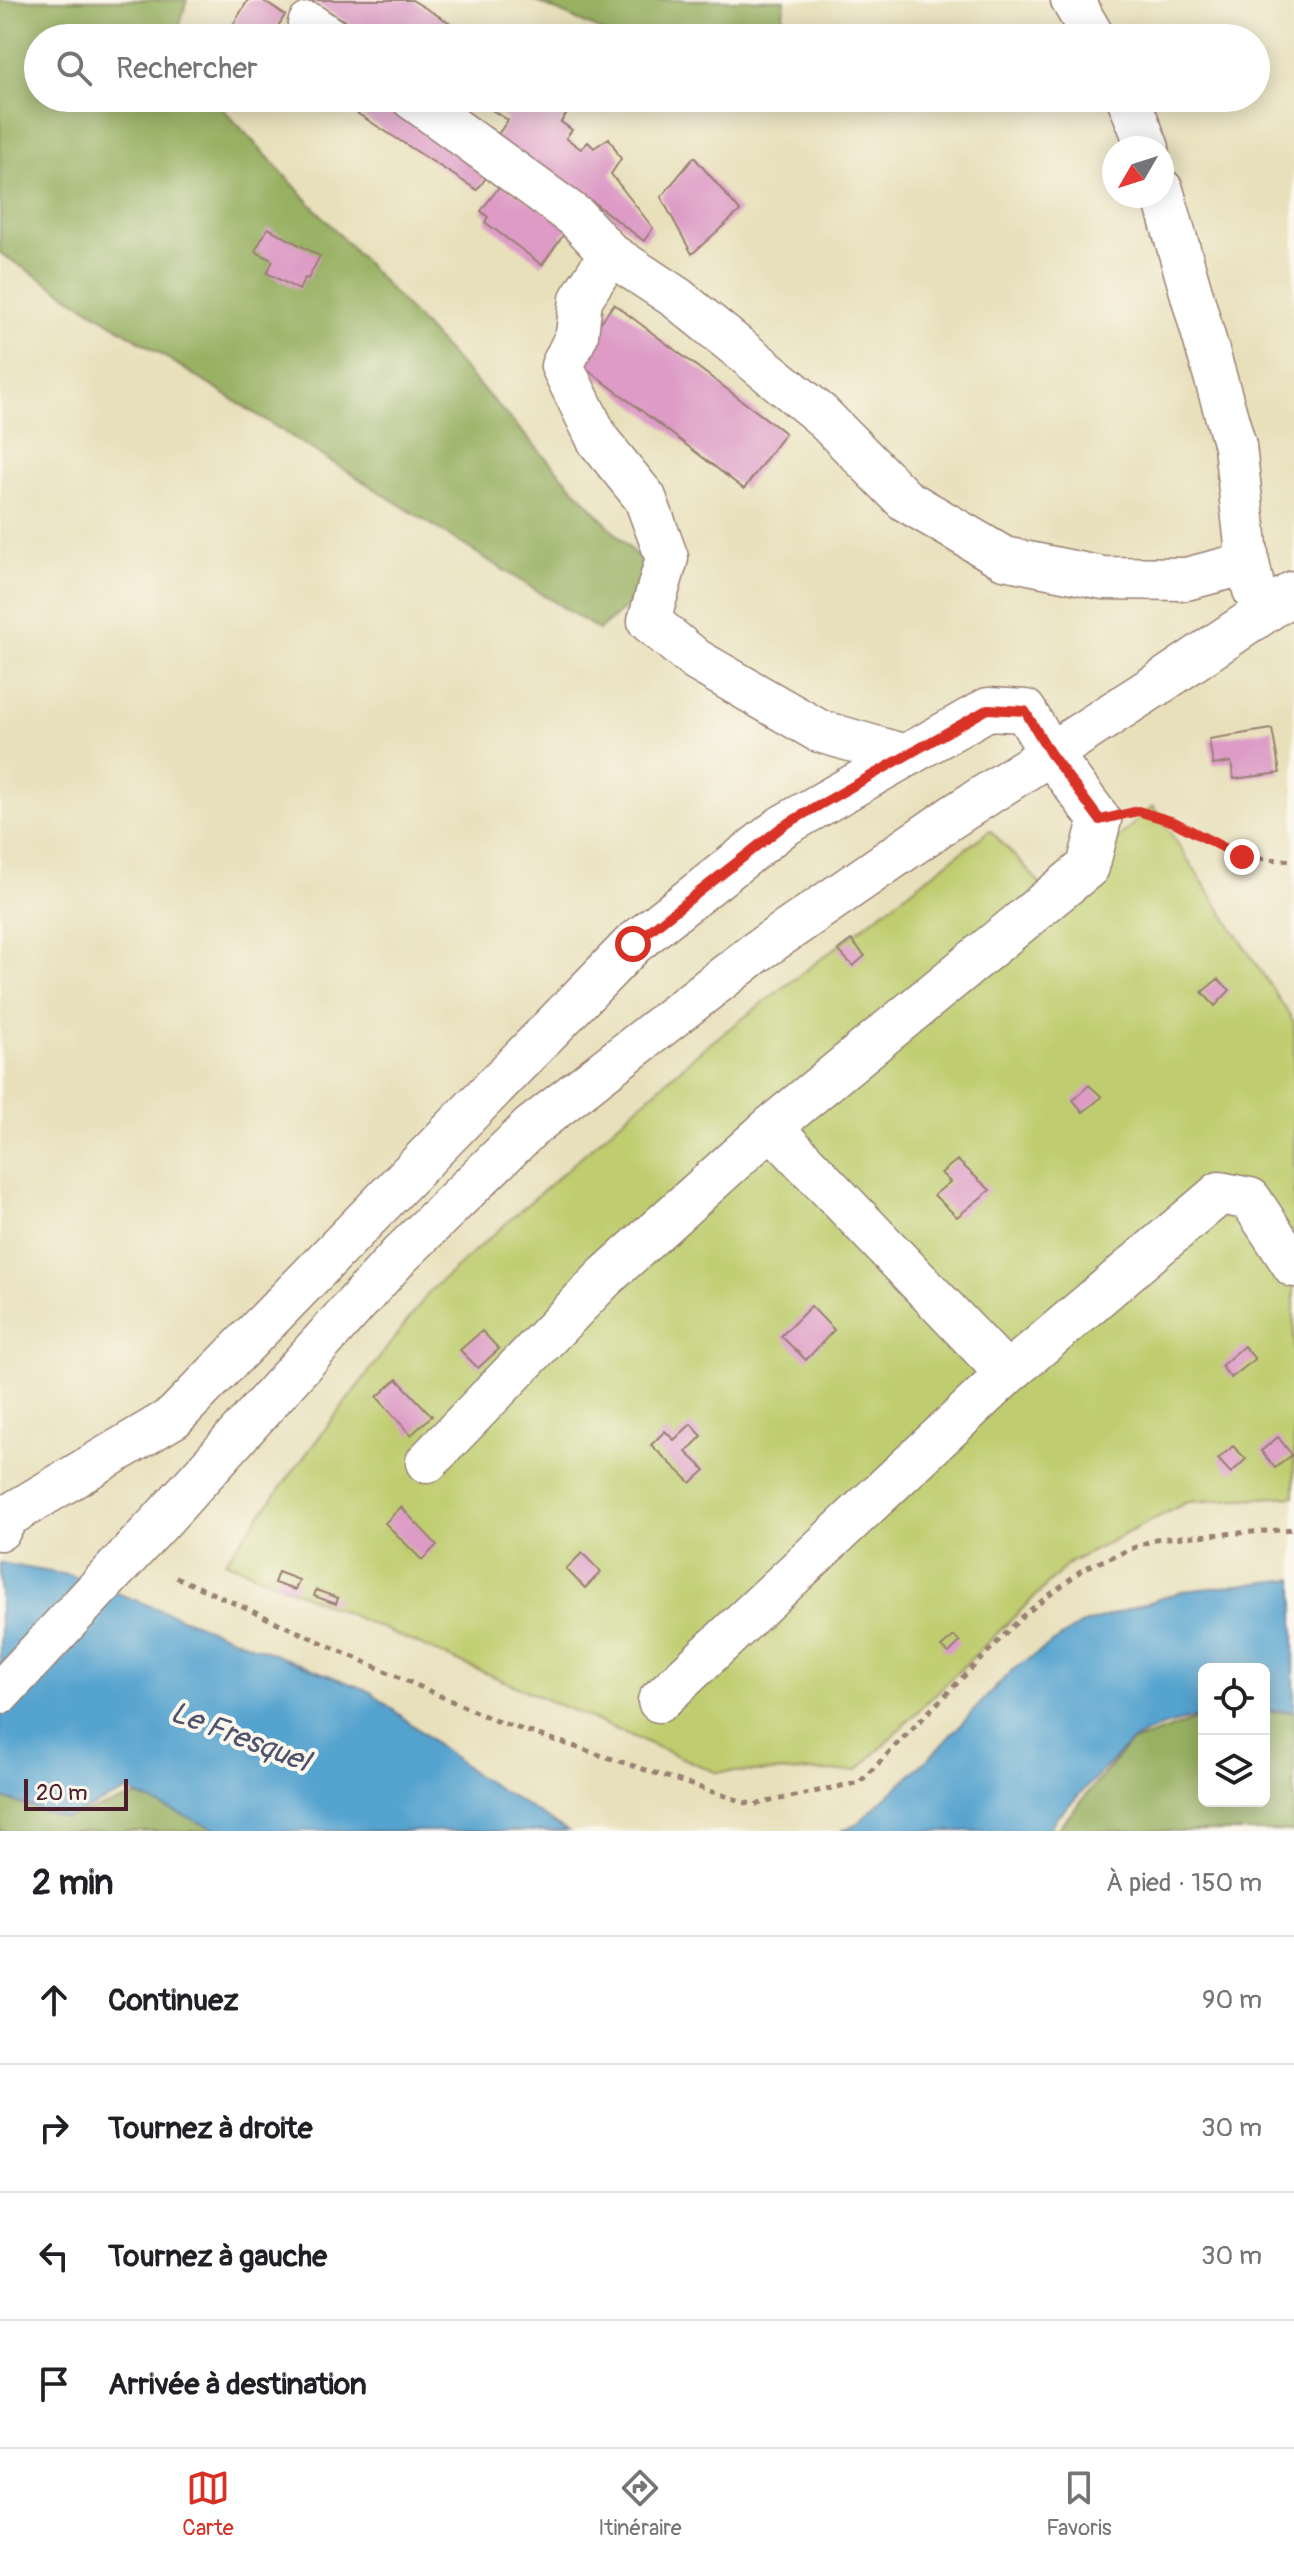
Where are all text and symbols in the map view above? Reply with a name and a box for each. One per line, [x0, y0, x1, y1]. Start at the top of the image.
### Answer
search box [24, 24, 1270, 112]
icon: search [52, 46, 96, 90]
text: Rechercher [116, 50, 258, 87]
north arrow [1102, 136, 1174, 208]
route end [1224, 839, 1260, 875]
route start [615, 926, 651, 962]
map controls [1198, 1663, 1270, 1807]
button: locate [1198, 1663, 1270, 1735]
water label: Le Fresquel [165, 1694, 317, 1781]
button: layers [1198, 1735, 1270, 1807]
scale bar [24, 1775, 128, 1811]
text: 20 m [36, 1779, 88, 1807]
text: 2 min [32, 1862, 114, 1905]
text: À pied · 150 m [1106, 1867, 1262, 1899]
icon: ahead [32, 1978, 76, 2022]
text: Continuez [108, 1982, 239, 2019]
text: 90 m [1202, 1984, 1262, 2016]
icon: right [32, 2106, 76, 2150]
text: Tournez à droite [108, 2110, 312, 2147]
text: 30 m [1201, 2112, 1262, 2144]
icon: left [32, 2234, 76, 2278]
text: Tournez à gauche [108, 2238, 327, 2275]
text: 30 m [1201, 2240, 1262, 2272]
icon: arrive [32, 2362, 76, 2406]
text: Arrivée à destination [108, 2366, 367, 2403]
tab: Carte [182, 2466, 234, 2542]
tab: Itinéraire [598, 2466, 682, 2542]
tab: Favoris [1046, 2466, 1112, 2542]

